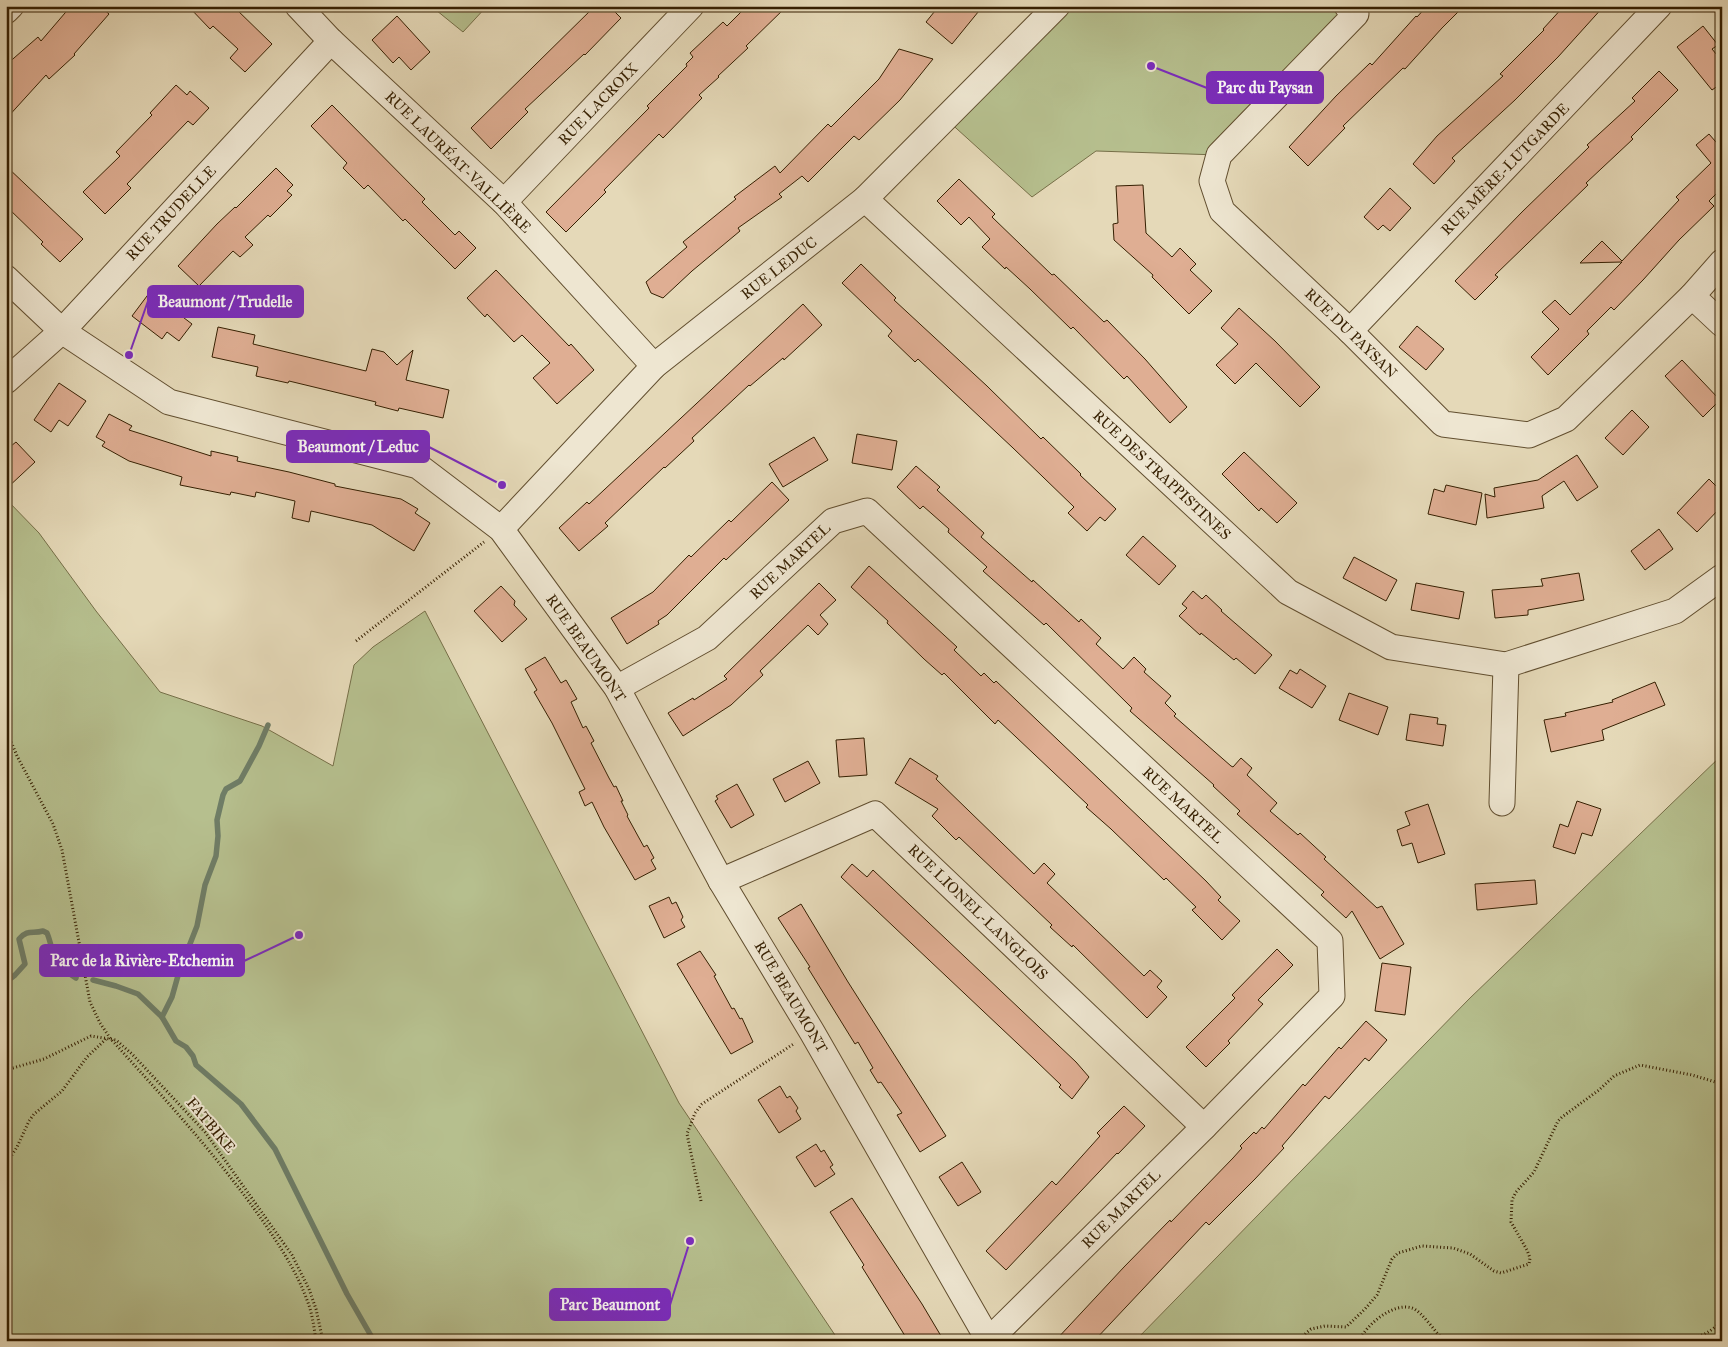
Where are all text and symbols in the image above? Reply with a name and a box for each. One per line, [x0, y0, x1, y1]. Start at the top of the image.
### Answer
street label: RUE LACROIX [554, 59, 642, 149]
callout: Parc du Paysan [1207, 72, 1323, 103]
text: Parc du Paysan [1217, 78, 1313, 98]
street label: RUE LAURÉAT-VALLIÈRE [381, 87, 536, 237]
street label: RUE MÈRE-LUTGARDE [1437, 98, 1573, 239]
street label: RUE TRUDELLE [122, 162, 220, 264]
street label: RUE LEDUC [737, 233, 821, 303]
street label: RUE DU PAYSAN [1301, 284, 1401, 382]
callout: Beaumont / Trudelle [148, 286, 303, 317]
text: Beaumont / Trudelle [158, 292, 293, 311]
street label: RUE DES TRAPPISTINES [1089, 406, 1235, 544]
callout: Beaumont / Leduc [287, 431, 429, 462]
text: Beaumont / Leduc [297, 437, 419, 456]
street label: RUE MARTEL [746, 519, 834, 603]
street label: RUE BEAUMONT [542, 591, 630, 705]
street label: RUE MARTEL [1139, 763, 1227, 847]
street label: RUE LIONEL-LANGLOIS [904, 840, 1052, 984]
street label: RUE BEAUMONT [751, 938, 831, 1056]
callout: Parc de la Rivière-Etchemin [40, 945, 244, 976]
text: Parc de la Rivière-Etchemin [50, 951, 234, 970]
street label: FATBIKE [183, 1094, 239, 1157]
street label: RUE MARTEL [1078, 1166, 1164, 1252]
callout: Parc Beaumont [550, 1289, 670, 1320]
text: Parc Beaumont [560, 1295, 660, 1314]

